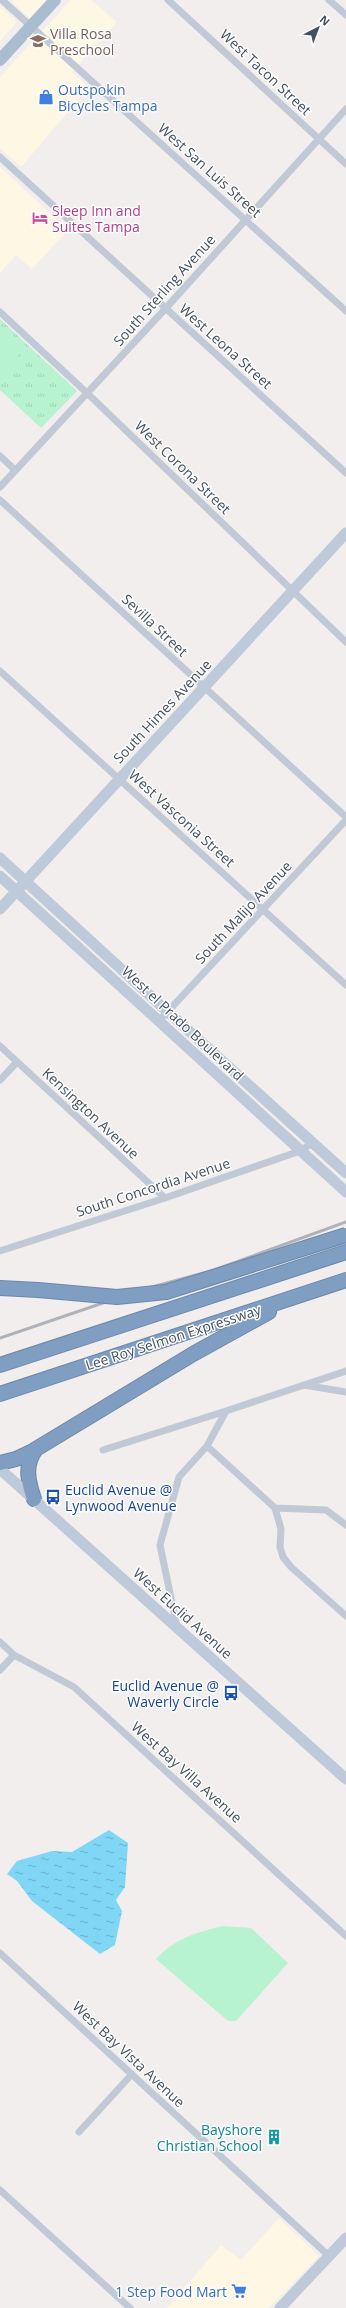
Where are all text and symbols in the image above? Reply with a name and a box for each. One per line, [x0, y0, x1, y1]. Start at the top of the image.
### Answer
north arrow [298, 8, 338, 48]
text: N [317, 12, 333, 29]
place label: Villa Rosa Preschool [50, 24, 114, 59]
street label: West Tacon Street [216, 25, 316, 119]
school or university icon: Villa Rosa Preschool [29, 32, 47, 50]
place label: Outspokin Bicycles Tampa [58, 80, 158, 115]
shop icon: Outspokin Bicycles Tampa [37, 88, 55, 106]
street label: West San Luis Street [154, 119, 266, 221]
place label: Sleep Inn and Suites Tampa [52, 201, 141, 236]
hotel icon: Sleep Inn and Suites Tampa [31, 209, 49, 227]
street label: South Sterling Avenue [109, 230, 219, 350]
street label: West Leona Street [176, 299, 276, 393]
street label: West Corona Street [131, 416, 235, 518]
street label: Sevilla Street [118, 590, 192, 660]
street label: South Himes Avenue [109, 655, 215, 767]
street label: West Vasconia Street [125, 765, 239, 871]
street label: South Malijo Avenue [190, 857, 296, 967]
street label: West el Prado Boulevard [118, 961, 248, 1085]
street label: Kensington Avenue [39, 1063, 144, 1163]
street label: South Concordia Avenue [74, 1153, 233, 1221]
street label: Lee Roy Selmon Expressway [83, 1299, 264, 1374]
place label: Euclid Avenue @ Lynwood Avenue [65, 1480, 177, 1515]
bus stop icon: Euclid Avenue @ Lynwood Avenue [44, 1488, 62, 1506]
street label: West Euclid Avenue [129, 1563, 237, 1663]
place label: Euclid Avenue @ Waverly Circle [112, 1676, 219, 1711]
bus stop icon: Euclid Avenue @ Waverly Circle [222, 1684, 240, 1702]
street label: West Bay Villa Avenue [128, 1717, 246, 1827]
street label: West Bay Vista Avenue [69, 1997, 189, 2111]
place label: Bayshore Christian School [157, 2120, 262, 2155]
building icon: Bayshore Christian School [265, 2128, 283, 2146]
place label: 1 Step Food Mart [115, 2282, 227, 2301]
supermarket icon: 1 Step Food Mart [230, 2282, 248, 2300]

